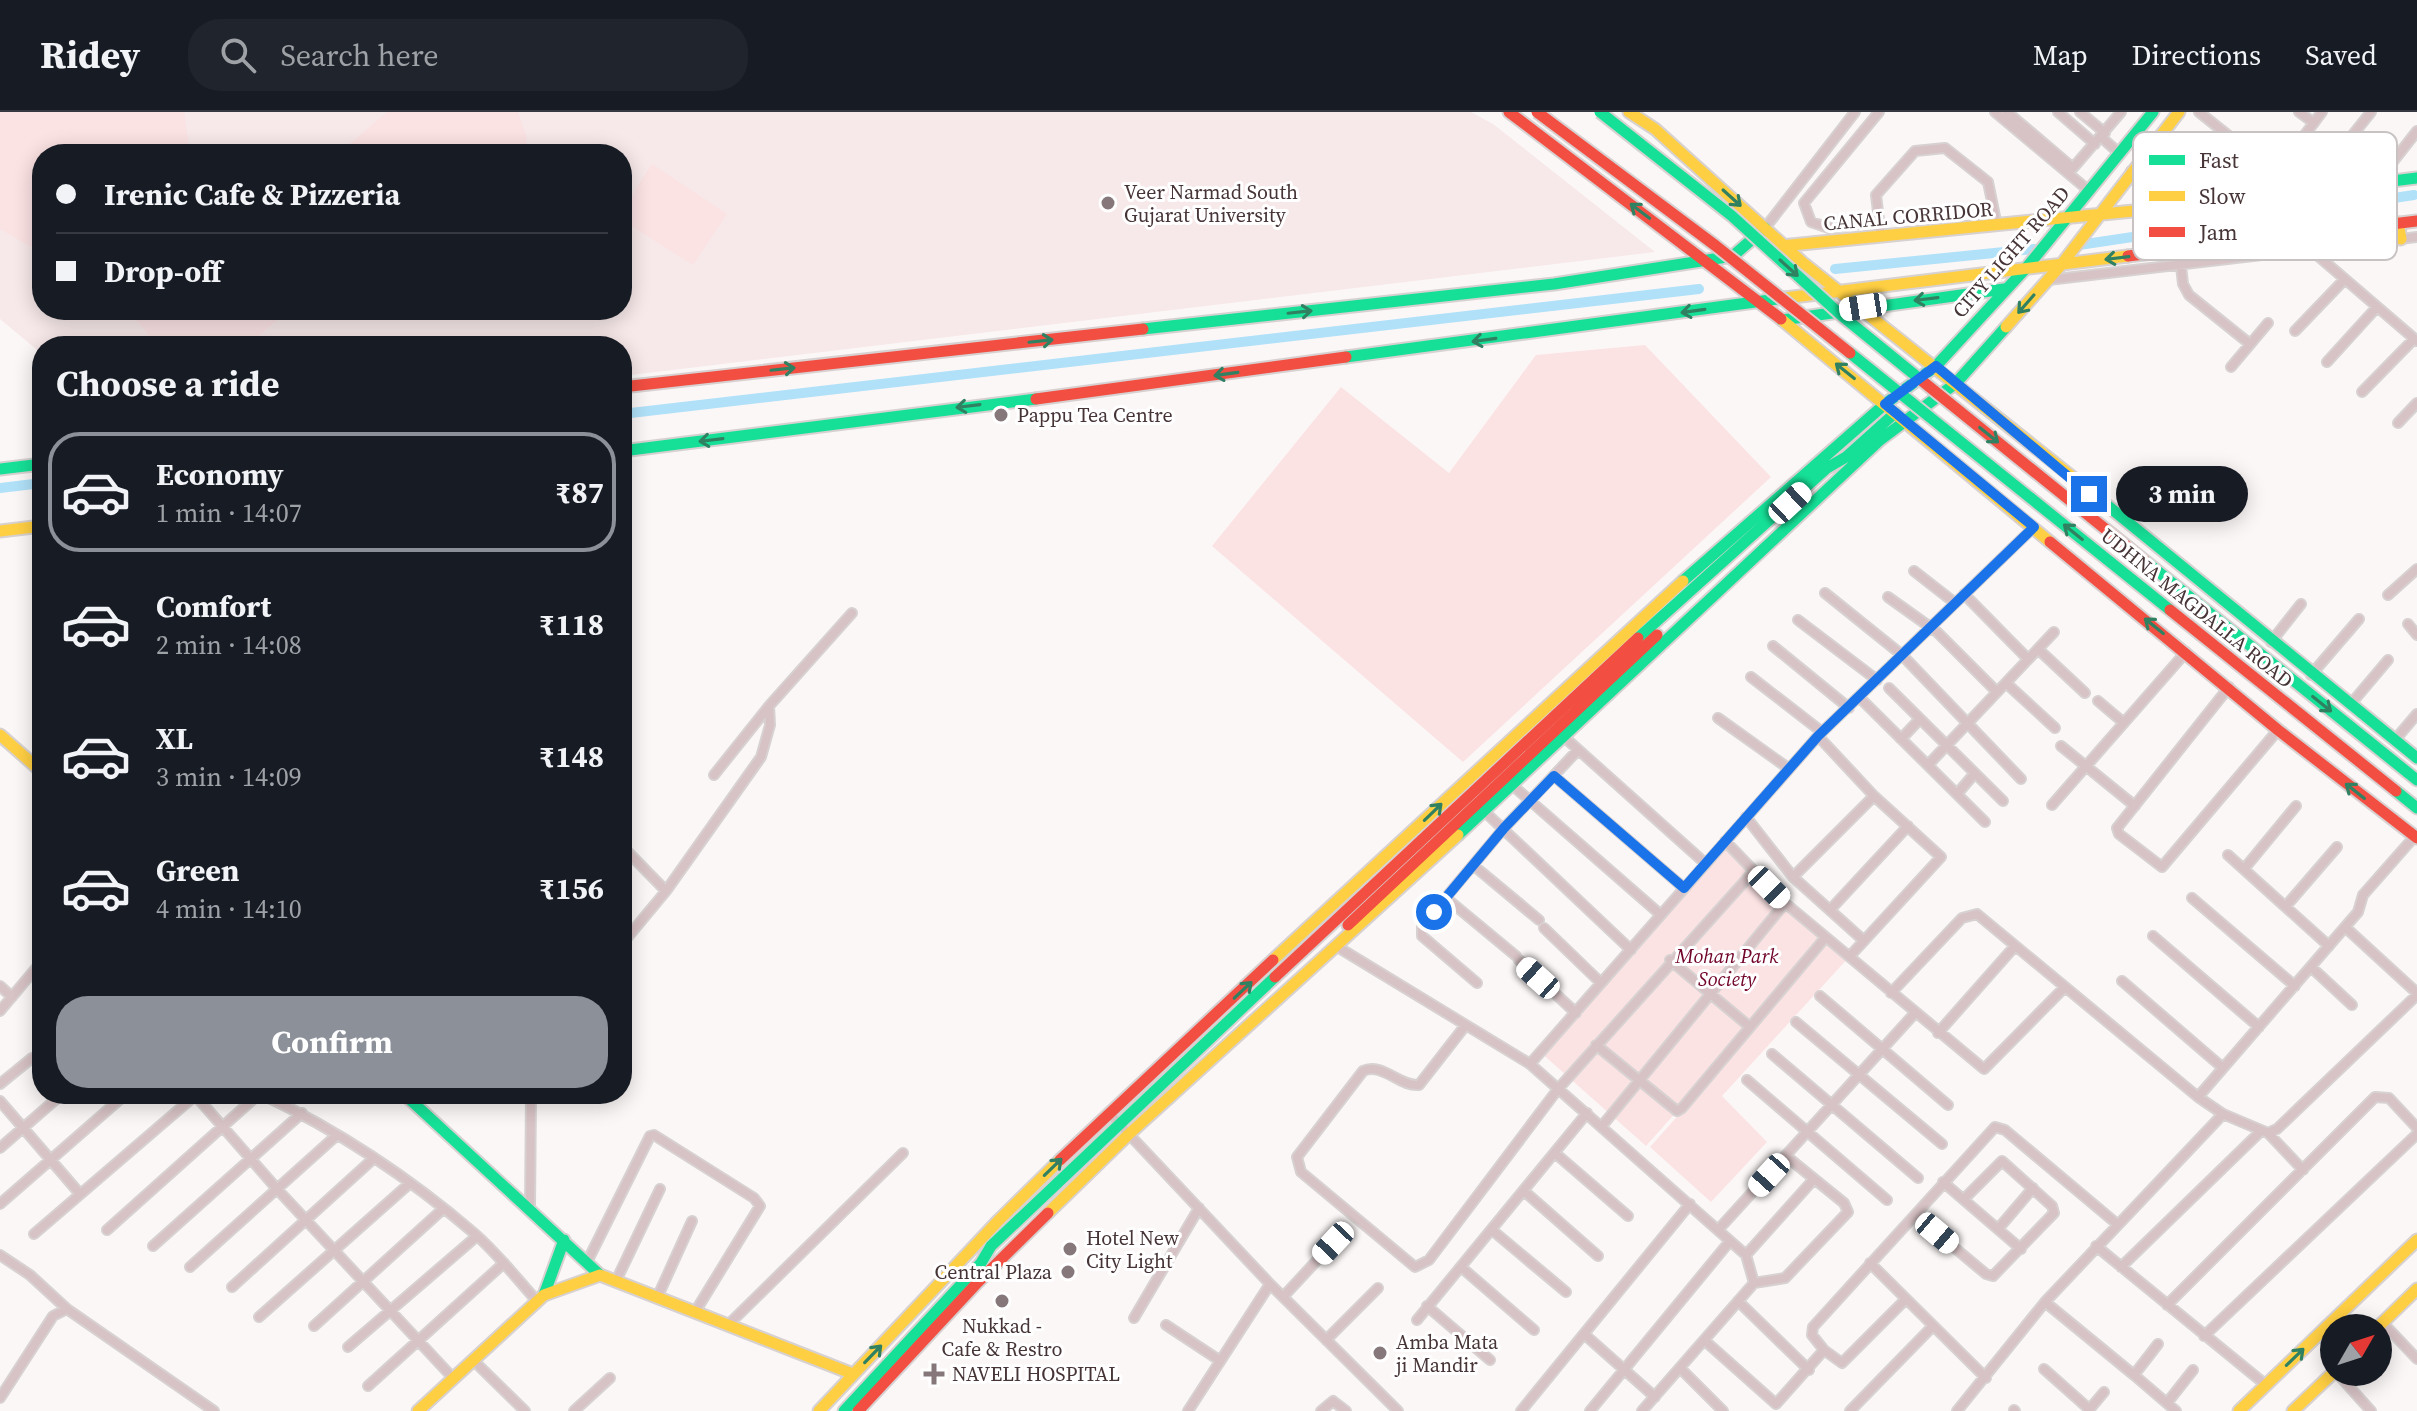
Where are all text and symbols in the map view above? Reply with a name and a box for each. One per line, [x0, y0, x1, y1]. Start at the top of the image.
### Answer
search box [188, 19, 748, 91]
text: Ridey [40, 29, 140, 81]
icon: search [216, 33, 260, 77]
text: Search here [280, 35, 439, 76]
text: Map [2033, 36, 2088, 74]
text: Directions [2132, 36, 2261, 74]
text: Saved [2305, 36, 2377, 74]
legend [2133, 132, 2397, 260]
text: Fast [2199, 145, 2240, 175]
text: Irenic Cafe & Pizzeria [104, 174, 400, 215]
place label: Veer Narmad South Gujarat University [1124, 178, 1298, 229]
street label: CITY LIGHT ROAD [1946, 180, 2076, 324]
text: Slow [2199, 181, 2246, 211]
one-way arrow [1721, 189, 1741, 207]
marker: Veer Narmad South Gujarat University [1099, 194, 1117, 212]
street label: CANAL CORRIDOR [1822, 195, 1994, 237]
one-way arrow [1630, 203, 1651, 220]
text: Jam [2198, 217, 2238, 247]
one-way arrow [2104, 250, 2131, 265]
text: Drop-off [104, 251, 222, 292]
one-way arrow [1779, 259, 1799, 277]
car [1837, 291, 1889, 323]
one-way arrow [1914, 292, 1940, 307]
one-way arrow [2017, 293, 2035, 313]
one-way arrow [1287, 304, 1312, 319]
one-way arrow [1681, 304, 1706, 319]
one-way arrow [1471, 332, 1498, 347]
one-way arrow [1027, 333, 1054, 348]
text: Choose a ride [56, 359, 279, 408]
one-way arrow [769, 362, 796, 377]
one-way arrow [1835, 363, 1856, 380]
one-way arrow [1214, 367, 1240, 382]
one-way arrow [956, 399, 982, 414]
place label: Pappu Tea Centre [1017, 401, 1173, 429]
marker: Pappu Tea Centre [992, 406, 1010, 424]
one-way arrow [1978, 426, 1999, 444]
one-way arrow [698, 432, 725, 447]
text: Economy [156, 454, 284, 495]
icon: car [60, 456, 132, 528]
callout: 3 min [2117, 466, 2249, 522]
text: ₹87 [555, 472, 604, 513]
route end [2071, 476, 2107, 512]
text: 3 min [2148, 476, 2216, 512]
car [1764, 478, 1816, 528]
text: 1 min · 14:07 [156, 495, 302, 531]
street label: UDHNA MAGDALLA ROAD [2095, 522, 2299, 694]
one-way arrow [2063, 523, 2084, 541]
text: Comfort [156, 586, 271, 627]
icon: car [60, 588, 132, 660]
text: ₹118 [539, 604, 604, 645]
one-way arrow [2144, 617, 2165, 635]
text: 2 min · 14:08 [156, 627, 302, 663]
one-way arrow [2311, 695, 2332, 712]
text: XL [156, 718, 193, 759]
icon: car [60, 720, 132, 792]
text: ₹148 [539, 736, 604, 777]
text: 3 min · 14:09 [156, 759, 302, 795]
one-way arrow [2345, 782, 2366, 799]
one-way arrow [1423, 803, 1443, 822]
text: Green [156, 850, 239, 891]
icon: car [60, 852, 132, 924]
car [1744, 862, 1794, 912]
text: ₹156 [539, 868, 604, 909]
text: 4 min · 14:10 [156, 891, 302, 927]
route start [1416, 894, 1452, 930]
park label: Mohan Park Society [1675, 942, 1779, 993]
car [1512, 953, 1564, 1003]
one-way arrow [1233, 981, 1253, 999]
button: Confirm [56, 996, 608, 1088]
car [1744, 1149, 1794, 1201]
one-way arrow [1043, 1158, 1062, 1177]
car [1911, 1208, 1963, 1258]
car [1308, 1217, 1358, 1269]
place label: Hotel New City Light [1086, 1224, 1180, 1275]
marker: Hotel New City Light [1061, 1240, 1079, 1258]
place label: Central Plaza [935, 1258, 1053, 1286]
marker: Central Plaza [1059, 1263, 1077, 1281]
marker: Nukkad - Cafe & Restro [993, 1292, 1011, 1310]
place label: Nukkad - Cafe & Restro [942, 1312, 1062, 1363]
north arrow [2320, 1314, 2392, 1386]
map controls [2320, 1314, 2392, 1386]
place label: Amba Mata ji Mandir [1394, 1328, 1499, 1379]
one-way arrow [863, 1344, 882, 1364]
marker: Amba Mata ji Mandir [1371, 1344, 1389, 1362]
one-way arrow [2285, 1348, 2305, 1366]
place label: NAVELI HOSPITAL [952, 1360, 1120, 1388]
marker: NAVELI HOSPITAL [923, 1363, 945, 1385]

